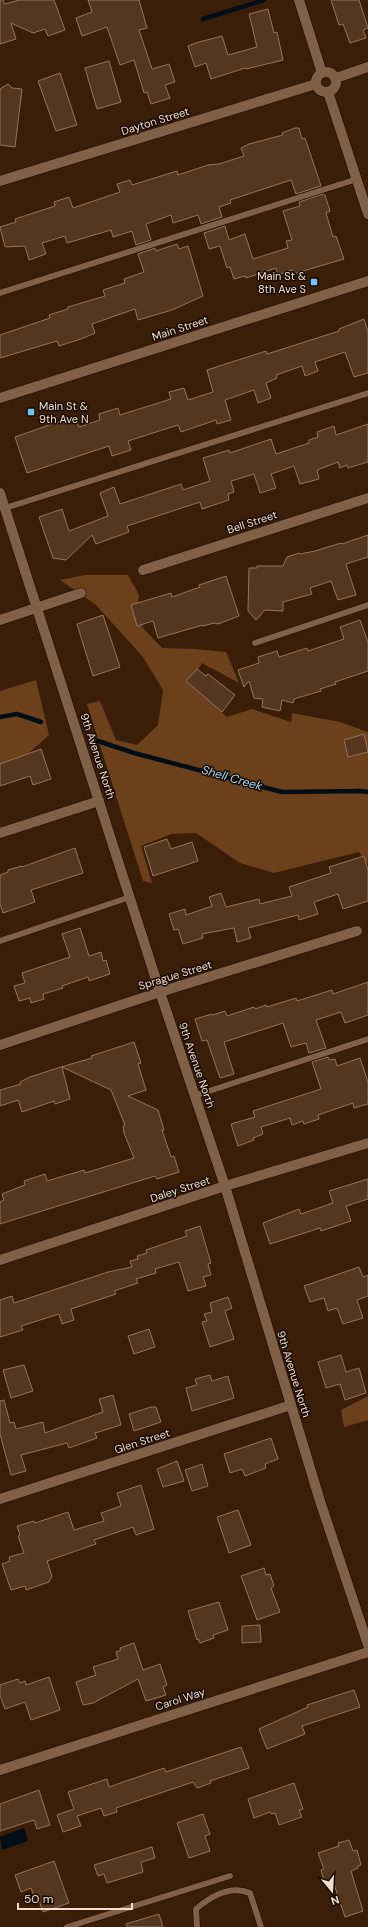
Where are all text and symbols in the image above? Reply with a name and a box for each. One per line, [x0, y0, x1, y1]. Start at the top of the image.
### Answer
street label: Dayton Street [119, 104, 191, 138]
place label: Main St & 8th Ave S [257, 269, 306, 296]
marker: Main St & 8th Ave S [309, 277, 319, 287]
street label: Main Street [150, 312, 210, 344]
place label: Main St & 9th Ave N [39, 399, 89, 426]
marker: Main St & 9th Ave N [26, 407, 36, 417]
street label: Bell Street [225, 507, 279, 537]
street label: 9th Avenue North [77, 711, 119, 801]
water label: Shell Creek [200, 762, 265, 795]
street label: Sprague Street [137, 957, 213, 993]
street label: 9th Avenue North [176, 1020, 218, 1110]
street label: Daley Street [148, 1173, 212, 1205]
street label: 9th Avenue North [274, 1329, 314, 1419]
street label: Glen Street [113, 1425, 171, 1457]
street label: Carol Way [153, 1684, 207, 1714]
north arrow [312, 1871, 352, 1911]
scale bar [18, 1885, 132, 1911]
text: 50 m [24, 1891, 53, 1907]
text: N [329, 1893, 341, 1908]

